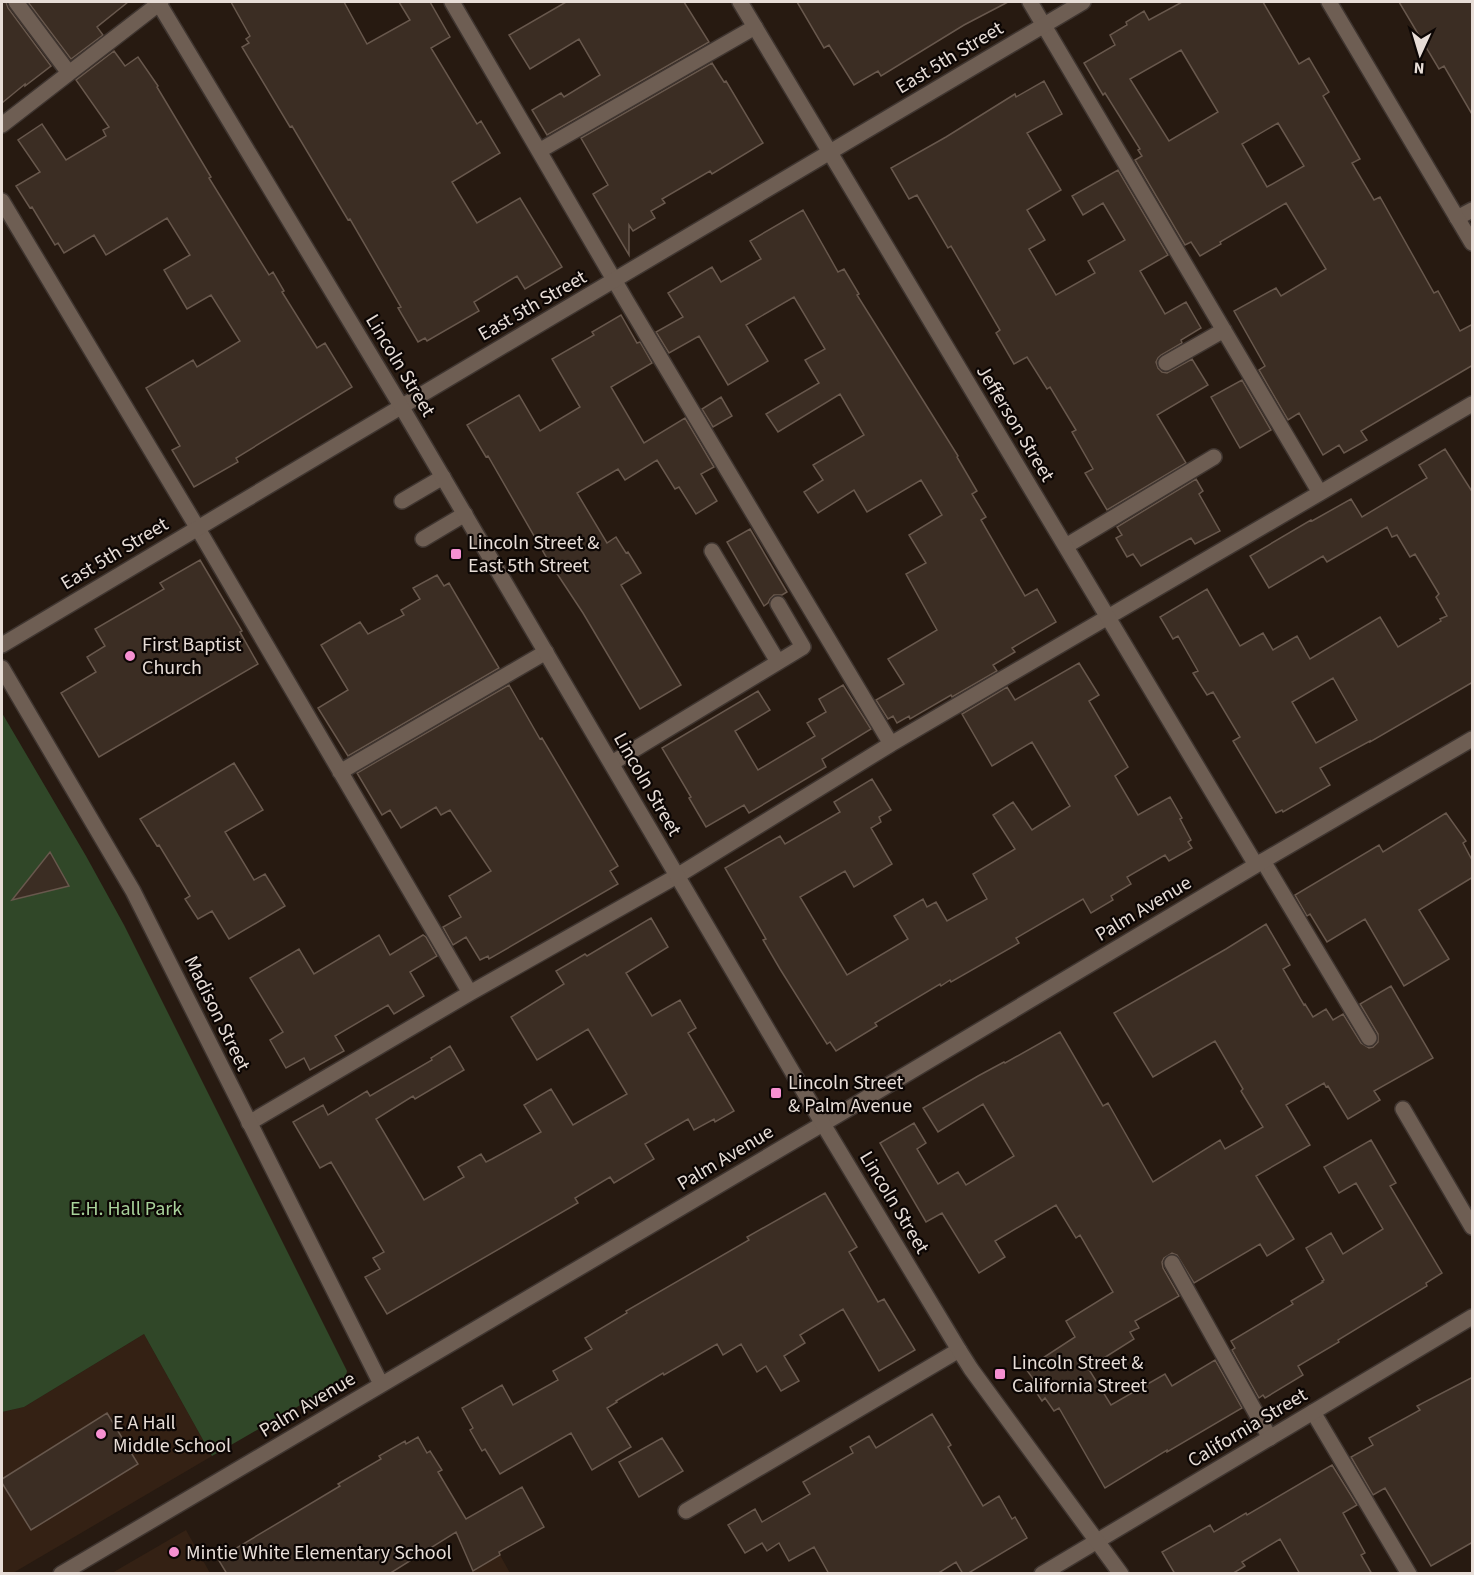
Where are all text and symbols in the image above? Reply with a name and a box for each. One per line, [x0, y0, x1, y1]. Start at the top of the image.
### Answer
street label: East 5th Street [890, 15, 1009, 101]
north arrow [1390, 24, 1450, 84]
text: N [1413, 57, 1425, 79]
street label: East 5th Street [473, 263, 592, 348]
street label: Lincoln Street [358, 309, 442, 422]
street label: Jefferson Street [969, 360, 1061, 487]
street label: East 5th Street [55, 511, 174, 597]
place label: Lincoln Street & East 5th Street [468, 529, 599, 580]
marker: Lincoln Street & East 5th Street [449, 547, 463, 561]
place label: First Baptist Church [142, 631, 242, 682]
marker: First Baptist Church [123, 649, 137, 663]
street label: Lincoln Street [606, 728, 688, 842]
street label: Palm Avenue [1090, 869, 1197, 949]
street label: Madison Street [177, 951, 257, 1076]
place label: Lincoln Street & Palm Avenue [788, 1069, 912, 1120]
marker: Lincoln Street & Palm Avenue [769, 1086, 783, 1100]
street label: Palm Avenue [672, 1118, 779, 1198]
street label: Lincoln Street [852, 1146, 936, 1259]
park label: E.H. Hall Park [70, 1195, 182, 1223]
place label: Lincoln Street & California Street [1012, 1349, 1147, 1400]
street label: Palm Avenue [254, 1365, 361, 1445]
marker: Lincoln Street & California Street [993, 1367, 1007, 1381]
street label: California Street [1182, 1381, 1313, 1475]
place label: E A Hall Middle School [113, 1409, 231, 1460]
marker: E A Hall Middle School [94, 1427, 108, 1441]
place label: Mintie White Elementary School [186, 1539, 452, 1567]
marker: Mintie White Elementary School [167, 1545, 181, 1559]

